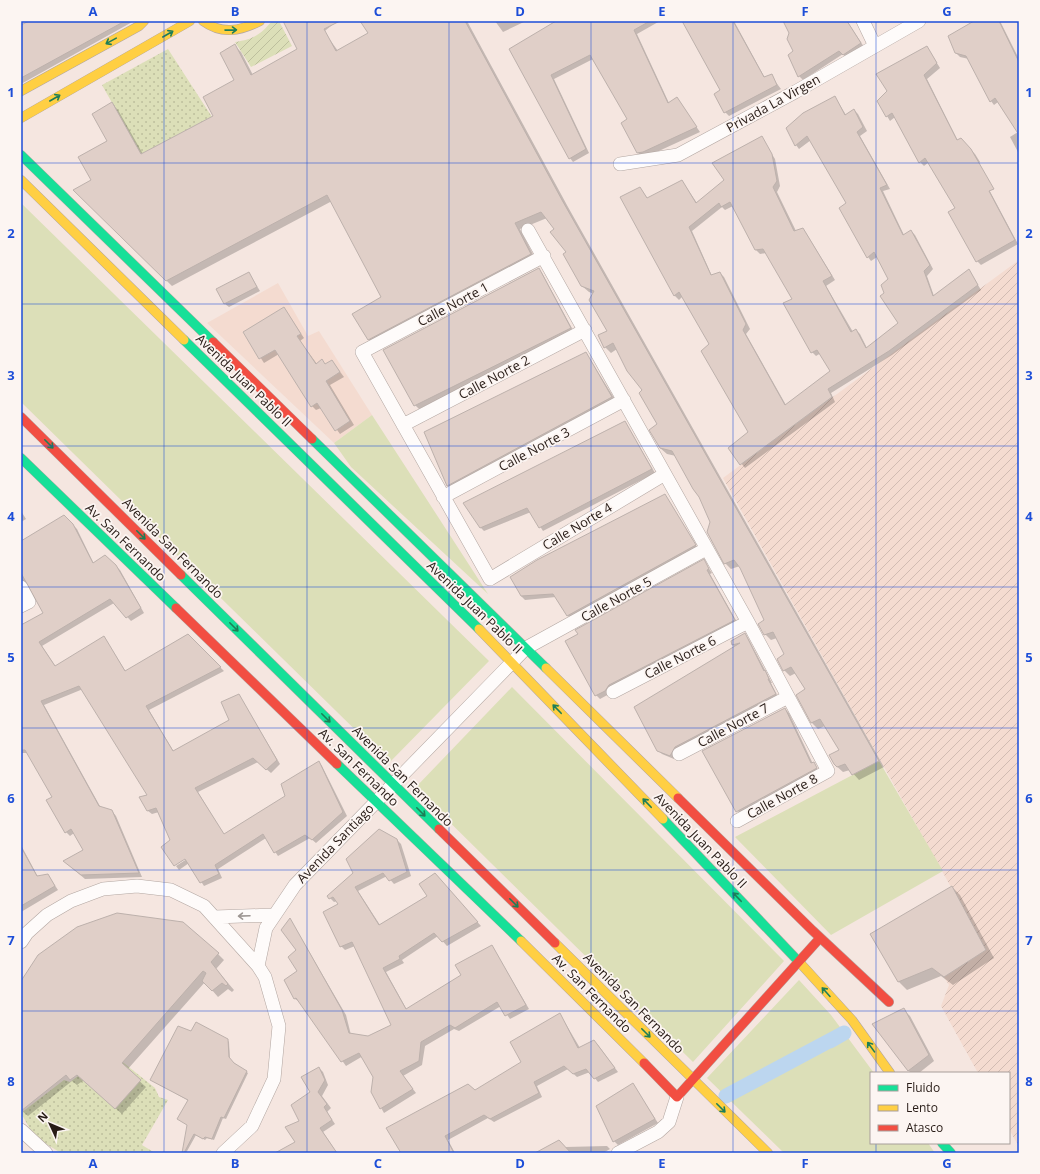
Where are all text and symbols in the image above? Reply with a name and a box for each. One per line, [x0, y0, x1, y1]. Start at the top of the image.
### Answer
text: A [89, 2, 98, 20]
text: B [231, 2, 240, 20]
text: C [374, 2, 382, 20]
text: D [515, 2, 525, 20]
text: E [658, 2, 666, 20]
text: F [801, 2, 809, 20]
text: G [942, 2, 952, 20]
one-way arrow [225, 26, 238, 34]
one-way arrow [162, 29, 174, 37]
one-way arrow [105, 38, 117, 46]
street label: Privada La Virgen [723, 70, 823, 136]
text: 1 [7, 83, 15, 101]
text: 1 [1025, 83, 1033, 101]
one-way arrow [49, 94, 61, 102]
text: 2 [7, 224, 15, 242]
text: 2 [1025, 224, 1033, 242]
street label: Calle Norte 1 [414, 278, 492, 330]
street label: Avenida Juan Pablo II [192, 330, 296, 430]
street label: Calle Norte 2 [455, 351, 533, 403]
text: 3 [7, 366, 15, 384]
text: 3 [1025, 366, 1033, 384]
street label: Calle Norte 3 [495, 423, 573, 475]
one-way arrow [44, 439, 54, 449]
street label: Avenida San Fernando [119, 494, 227, 602]
street label: Calle Norte 4 [539, 498, 616, 554]
street label: Av. San Fernando [82, 499, 170, 585]
text: 4 [7, 507, 15, 525]
text: 4 [1025, 507, 1033, 525]
one-way arrow [136, 530, 146, 540]
street label: Avenida Juan Pablo II [423, 557, 527, 657]
street label: Calle Norte 5 [577, 572, 655, 626]
one-way arrow [229, 622, 239, 632]
street label: Calle Norte 6 [641, 631, 719, 683]
text: 5 [7, 648, 15, 666]
text: 5 [1025, 648, 1033, 666]
street label: Calle Norte 7 [694, 699, 772, 751]
one-way arrow [553, 704, 562, 714]
one-way arrow [321, 713, 331, 723]
street label: Avenida San Fernando [349, 722, 457, 830]
street label: Av. San Fernando [315, 724, 403, 810]
street label: Calle Norte 8 [743, 769, 821, 823]
street label: Avenida Juan Pablo II [651, 788, 751, 892]
text: 6 [7, 789, 15, 807]
text: 6 [1025, 789, 1033, 807]
one-way arrow [642, 798, 652, 808]
street label: Avenida Santiago [292, 799, 378, 887]
one-way arrow [416, 807, 426, 817]
one-way arrow [732, 892, 742, 902]
one-way arrow [509, 898, 519, 908]
one-way arrow [238, 913, 251, 920]
text: 7 [7, 931, 15, 949]
text: 7 [1025, 931, 1033, 949]
street label: Av. San Fernando [548, 949, 636, 1037]
street label: Avenida San Fernando [580, 949, 688, 1057]
one-way arrow [822, 987, 831, 997]
one-way arrow [641, 1028, 651, 1038]
one-way arrow [867, 1041, 875, 1052]
text: 8 [7, 1072, 15, 1090]
legend [870, 1072, 1010, 1144]
text: 8 [1025, 1072, 1033, 1090]
text: Fluido [906, 1079, 940, 1096]
text: Lento [906, 1099, 938, 1116]
one-way arrow [716, 1103, 726, 1112]
north arrow [30, 1104, 70, 1144]
text: N [34, 1108, 51, 1125]
text: Atasco [906, 1119, 943, 1136]
text: A [89, 1154, 98, 1172]
text: B [231, 1154, 240, 1172]
text: C [374, 1154, 382, 1172]
text: D [515, 1154, 525, 1172]
text: E [658, 1154, 666, 1172]
text: F [801, 1154, 809, 1172]
text: G [942, 1154, 952, 1172]

